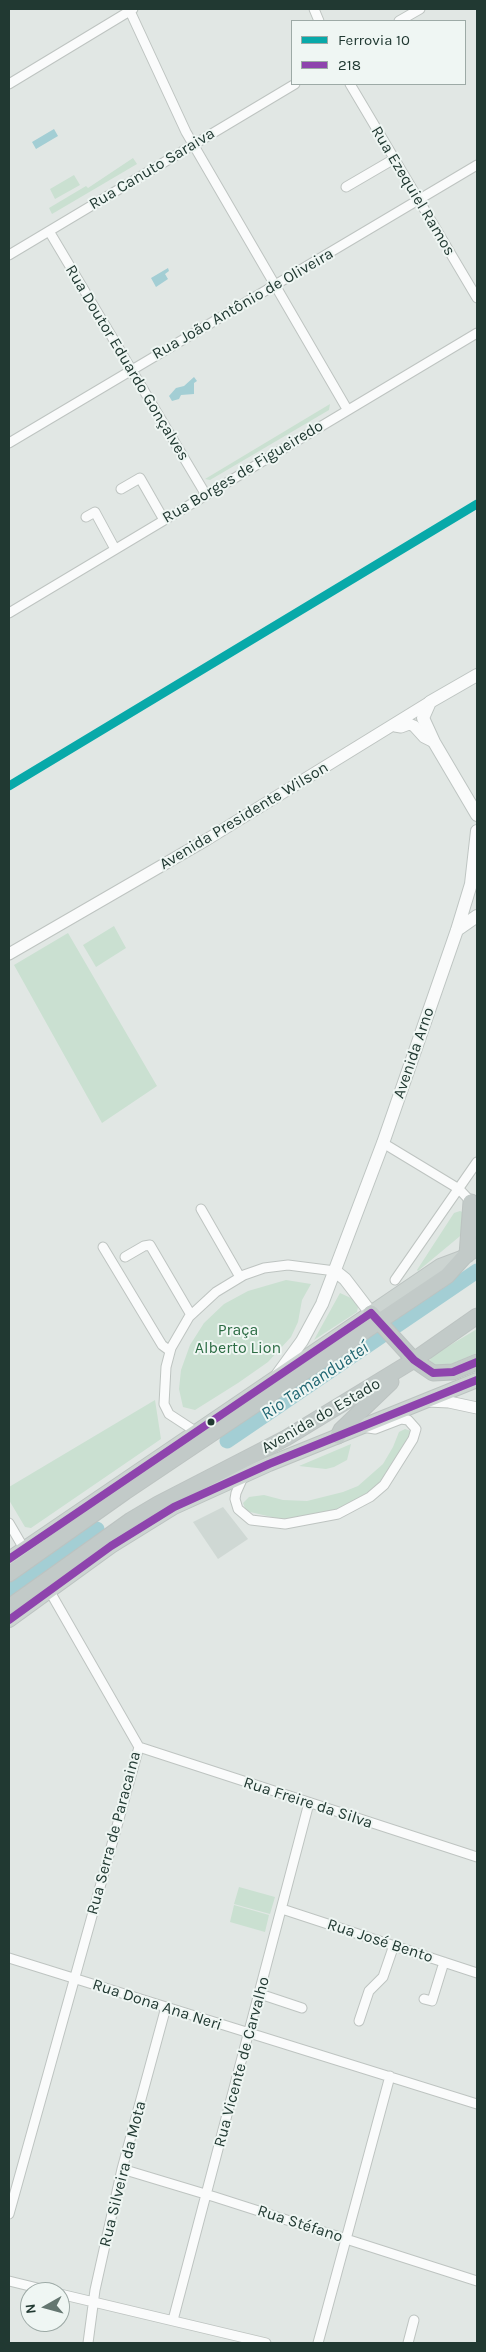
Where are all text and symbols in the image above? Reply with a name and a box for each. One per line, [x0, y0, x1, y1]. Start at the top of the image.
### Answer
legend [291, 20, 466, 85]
text: Ferrovia 10 [338, 31, 410, 49]
text: 218 [338, 56, 361, 74]
street label: Rua Ezequiel Ramos [367, 123, 459, 259]
street label: Rua Canuto Saraiva [86, 124, 218, 214]
street label: Rua João Antônio de Oliveira [149, 244, 337, 364]
street label: Rua Doutor Eduardo Gonçalves [61, 262, 193, 464]
street label: Rua Borges de Figueiredo [159, 416, 327, 528]
street label: Avenida Presidente Wilson [156, 758, 332, 874]
street label: Avenida Arno [389, 1005, 439, 1101]
park label: Praça Alberto Lion [195, 1320, 281, 1358]
water label: Rio Tamanduateí [257, 1337, 373, 1425]
street label: Avenida do Estado [258, 1374, 384, 1458]
unlabelled marker [206, 1417, 216, 1427]
street label: Rua Serra de Paracaina [83, 1749, 145, 1917]
street label: Rua Freire da Silva [241, 1773, 375, 1833]
street label: Rua José Bento [325, 1915, 435, 1967]
street label: Rua Dona Ana Neri [90, 1975, 224, 2035]
street label: Rua Vicente de Carvalho [210, 1975, 274, 2149]
street label: Rua Silveira da Mota [96, 2099, 150, 2249]
street label: Rua Stéfano [255, 2201, 345, 2247]
north arrow [20, 2282, 70, 2332]
text: N [22, 2303, 40, 2315]

